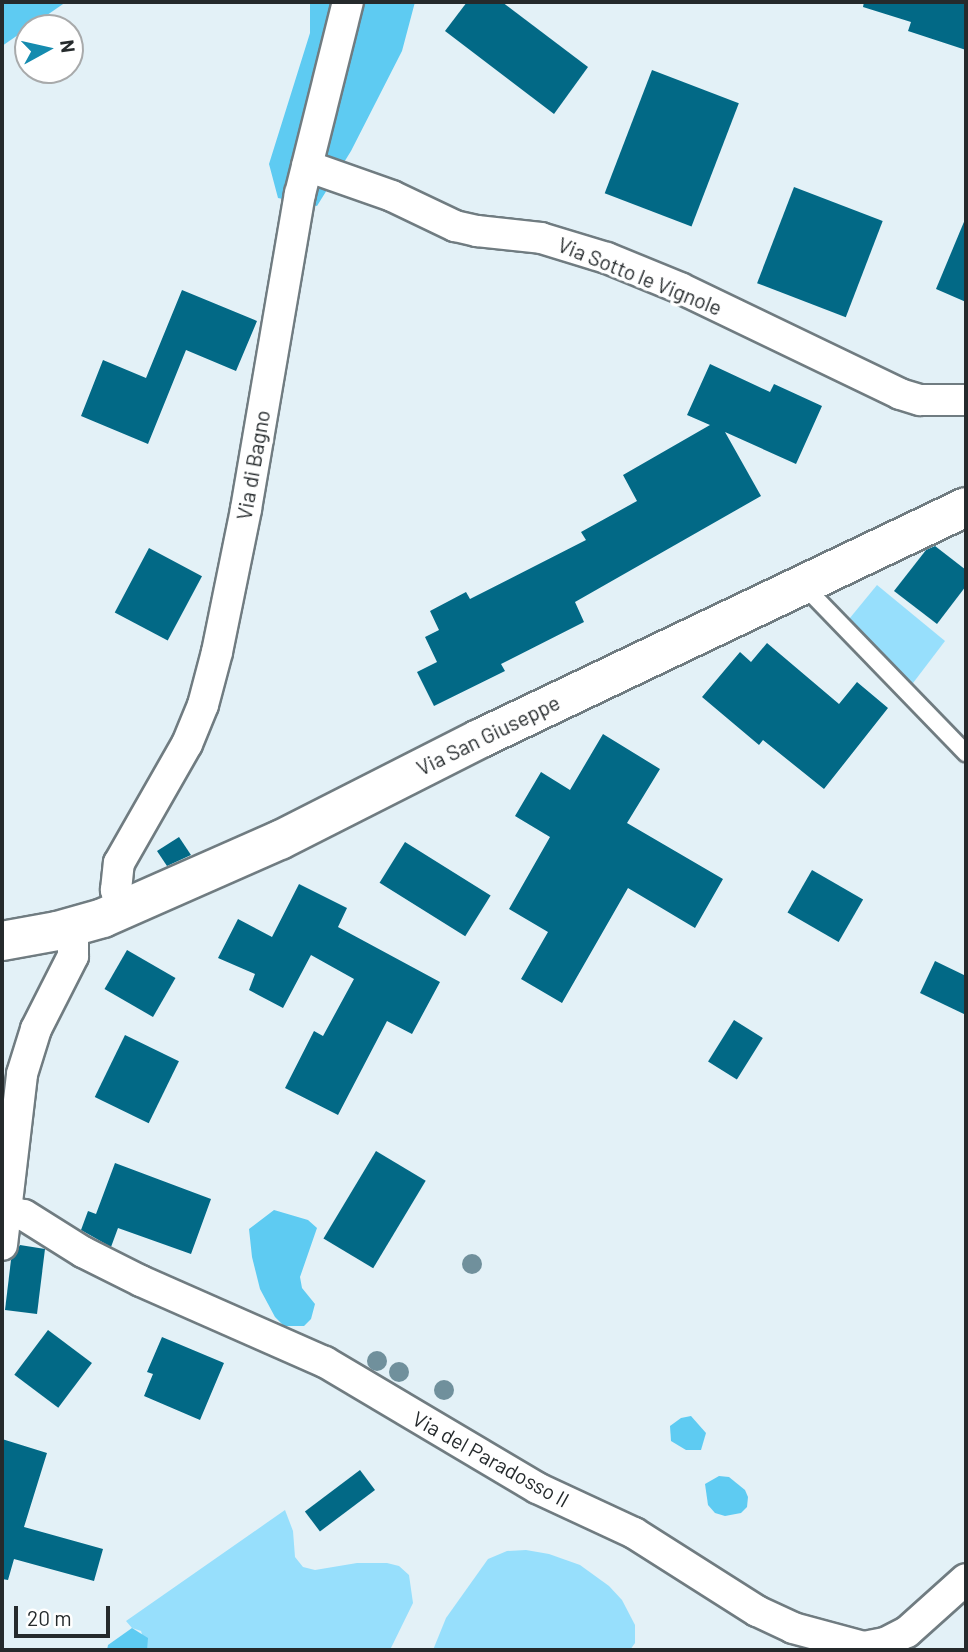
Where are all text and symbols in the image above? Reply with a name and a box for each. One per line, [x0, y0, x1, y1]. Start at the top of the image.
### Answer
north arrow [14, 14, 84, 84]
text: N [56, 38, 81, 54]
street label: Via Sotto le Vignole [554, 232, 726, 320]
street label: Via di Bagno [231, 408, 275, 522]
street label: Via San Giuseppe [412, 689, 564, 781]
street label: Via del Paradosso II [408, 1406, 574, 1512]
scale bar [18, 1592, 114, 1636]
text: 20 m [27, 1605, 72, 1630]

